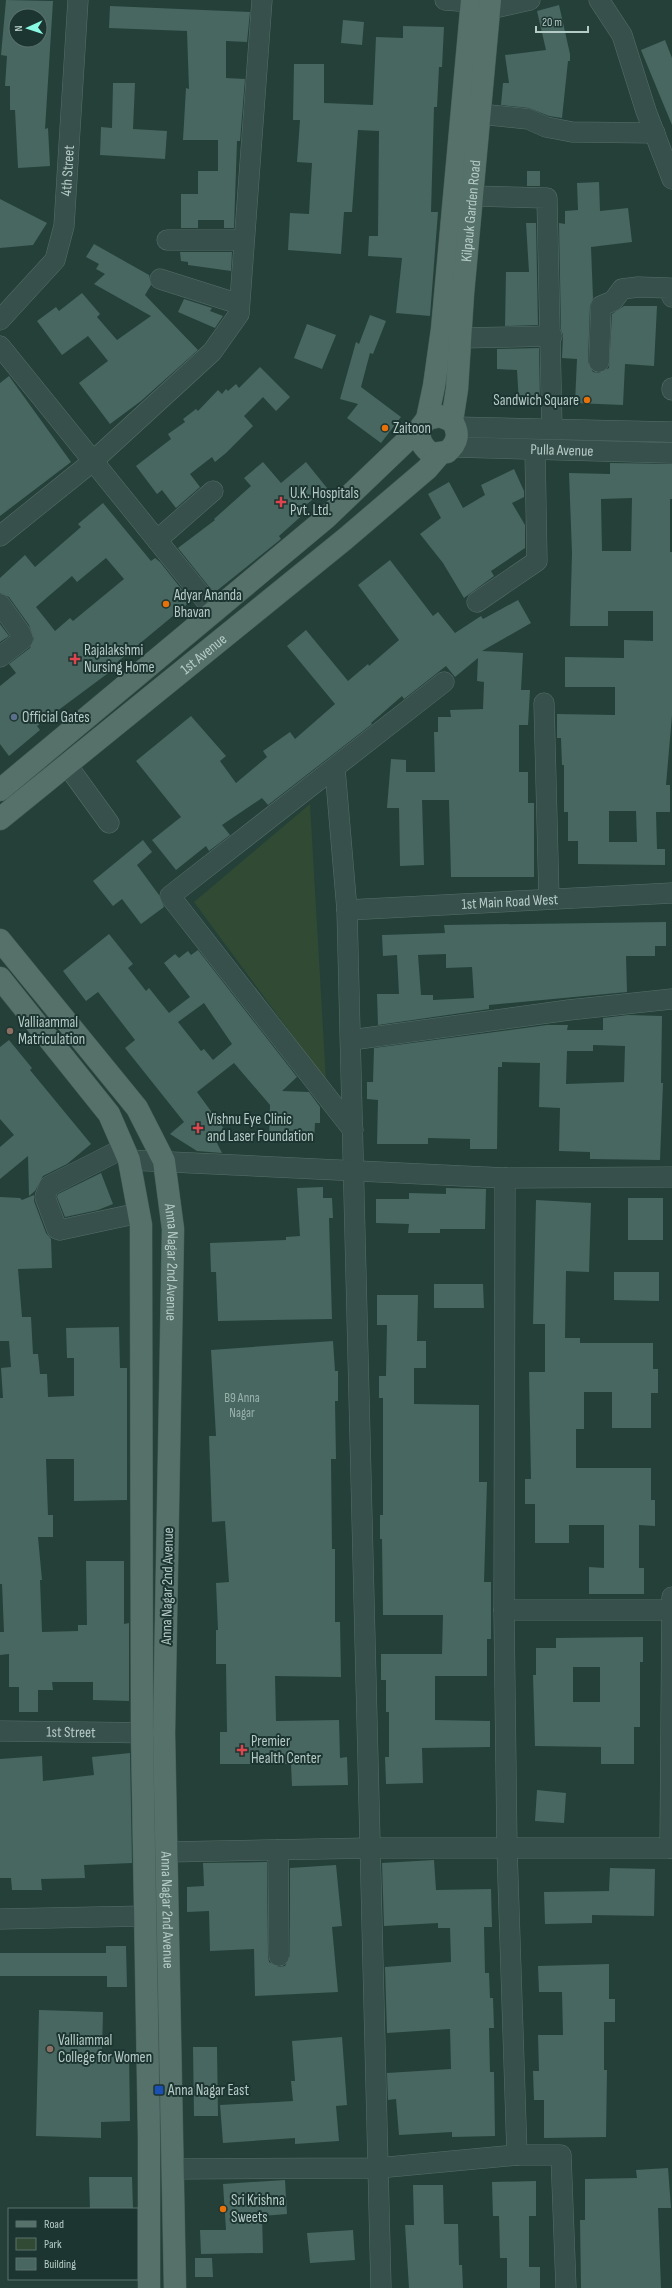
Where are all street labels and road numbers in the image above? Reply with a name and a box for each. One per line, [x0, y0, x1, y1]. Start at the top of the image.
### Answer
street label: 4th Street [57, 144, 79, 197]
street label: Kilpauk Garden Road [457, 159, 485, 263]
street label: Pulla Avenue [530, 440, 594, 461]
street label: 1st Avenue [177, 630, 231, 679]
street label: 1st Main Road West [461, 890, 559, 914]
street label: Anna Nagar 2nd Avenue [160, 1201, 182, 1321]
street label: Anna Nagar 2nd Avenue [157, 1527, 178, 1646]
street label: 1st Street [46, 1723, 96, 1742]
street label: Anna Nagar 2nd Avenue [156, 1850, 178, 1969]

